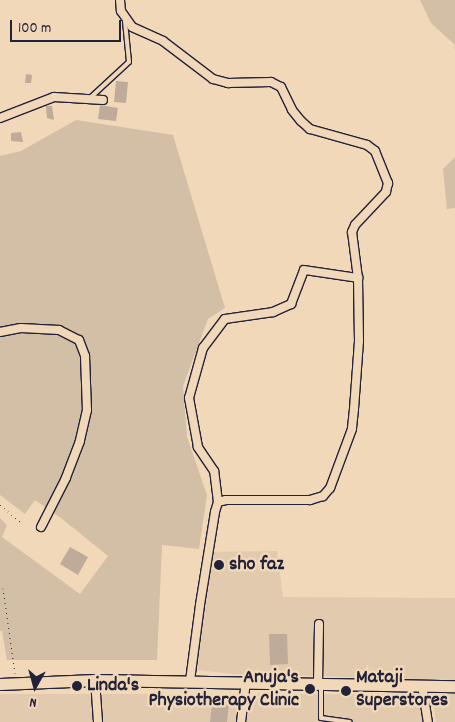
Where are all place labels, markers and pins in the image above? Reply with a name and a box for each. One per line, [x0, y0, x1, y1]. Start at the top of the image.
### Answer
place label: sho faz [229, 553, 284, 577]
marker: sho faz [213, 559, 225, 571]
place label: Anuja's Physiotherapy Clinic [148, 666, 299, 713]
place label: Mataji Superstores [356, 667, 448, 714]
place label: Linda's [87, 674, 139, 698]
marker: Linda's [71, 680, 83, 692]
marker: Anuja's Physiotherapy Clinic [303, 682, 317, 696]
marker: Mataji Superstores [340, 685, 352, 697]

